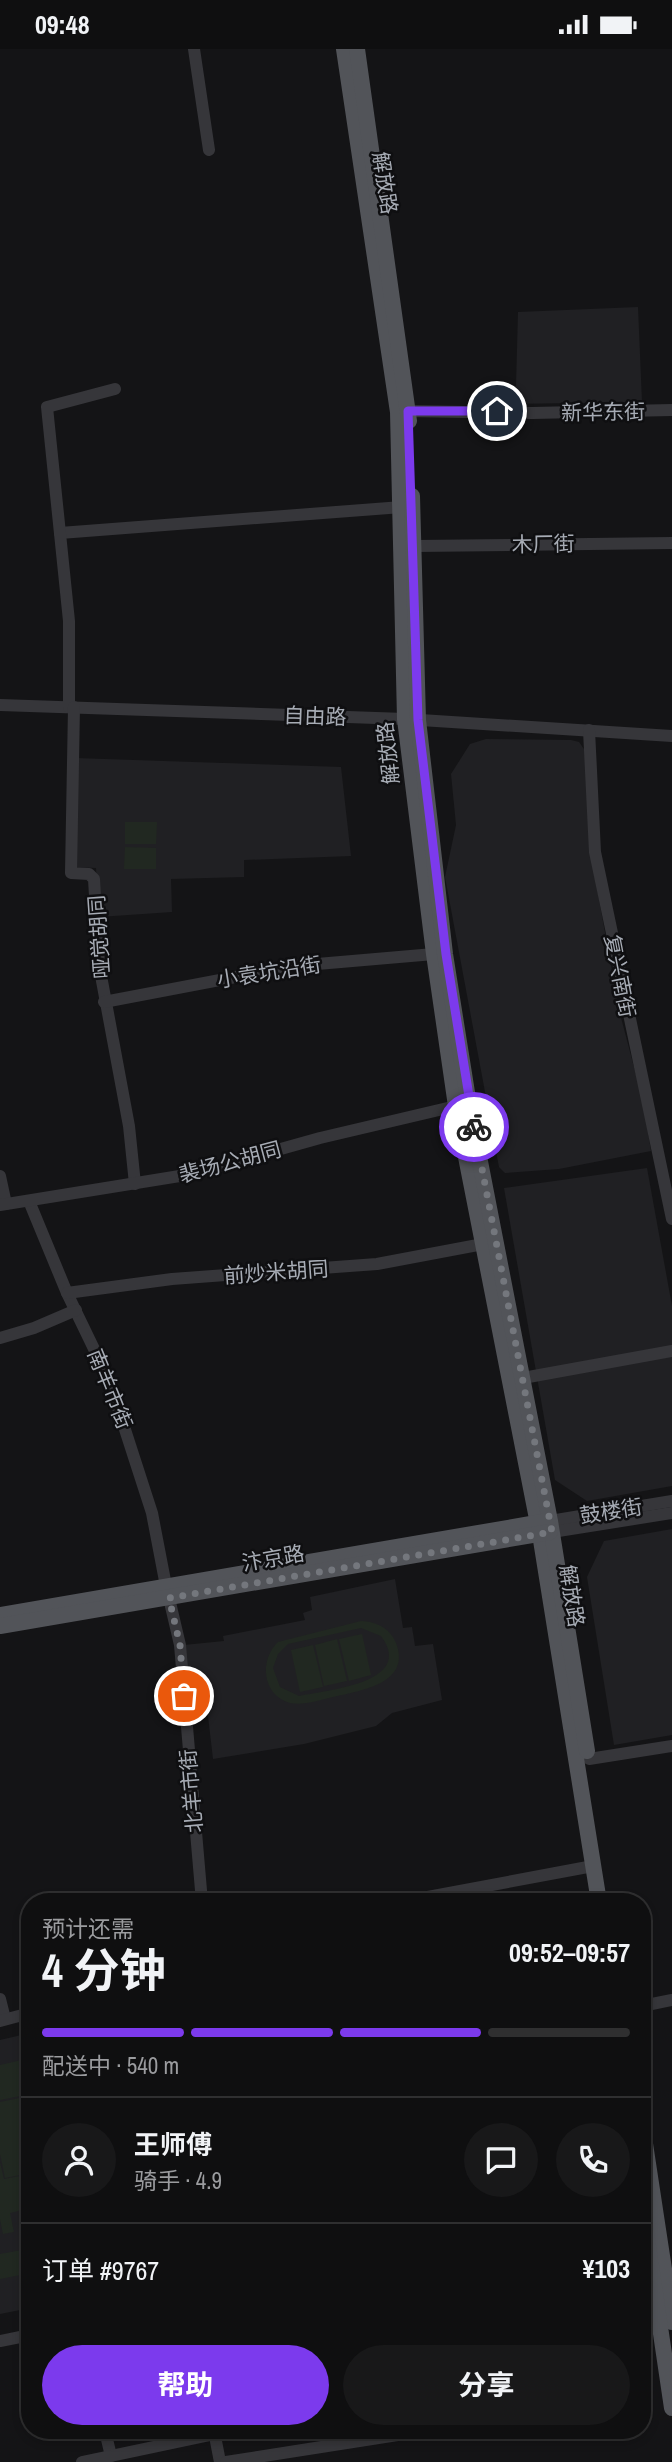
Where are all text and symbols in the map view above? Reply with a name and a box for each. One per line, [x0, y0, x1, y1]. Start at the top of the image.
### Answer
text: 09:48 [35, 7, 90, 42]
street label: 解放路 [366, 150, 404, 216]
pin [467, 381, 527, 441]
icon: home [478, 392, 516, 430]
street label: 新华东街 [561, 397, 645, 427]
street label: 木厂街 [511, 529, 575, 559]
street label: 自由路 [283, 700, 347, 732]
street label: 解放路 [370, 720, 406, 786]
street label: 哑觉胡同 [82, 894, 116, 980]
street label: 复兴南街 [598, 932, 642, 1020]
street label: 小袁坑沿街 [215, 949, 323, 995]
courier [439, 1092, 509, 1162]
icon: bike [455, 1108, 493, 1146]
street label: 裴场公胡同 [176, 1134, 284, 1190]
street label: 前炒米胡同 [223, 1254, 329, 1290]
street label: 南羊市街 [81, 1345, 139, 1433]
street label: 鼓楼街 [578, 1492, 644, 1530]
street label: 汴京路 [239, 1538, 307, 1578]
street label: 解放路 [553, 1563, 591, 1629]
pin [154, 1666, 214, 1726]
icon: bag [165, 1677, 203, 1715]
street label: 北羊市街 [173, 1748, 209, 1834]
text: 预计还需 [42, 1913, 134, 1944]
text: 09:52–09:57 [509, 1935, 630, 1970]
text: 4 分钟 [42, 1939, 165, 2001]
text: 配送中 · 540 m [42, 2050, 179, 2081]
button: person [42, 2123, 116, 2197]
button: chat [464, 2123, 538, 2197]
button: phone [556, 2123, 630, 2197]
text: 王师傅 [134, 2127, 212, 2162]
text: 骑手 · 4.9 [134, 2165, 222, 2196]
text: ¥103 [583, 2251, 630, 2286]
text: 订单 #9767 [42, 2253, 159, 2288]
button: 帮助 [42, 2345, 329, 2425]
button: 分享 [343, 2345, 630, 2425]

